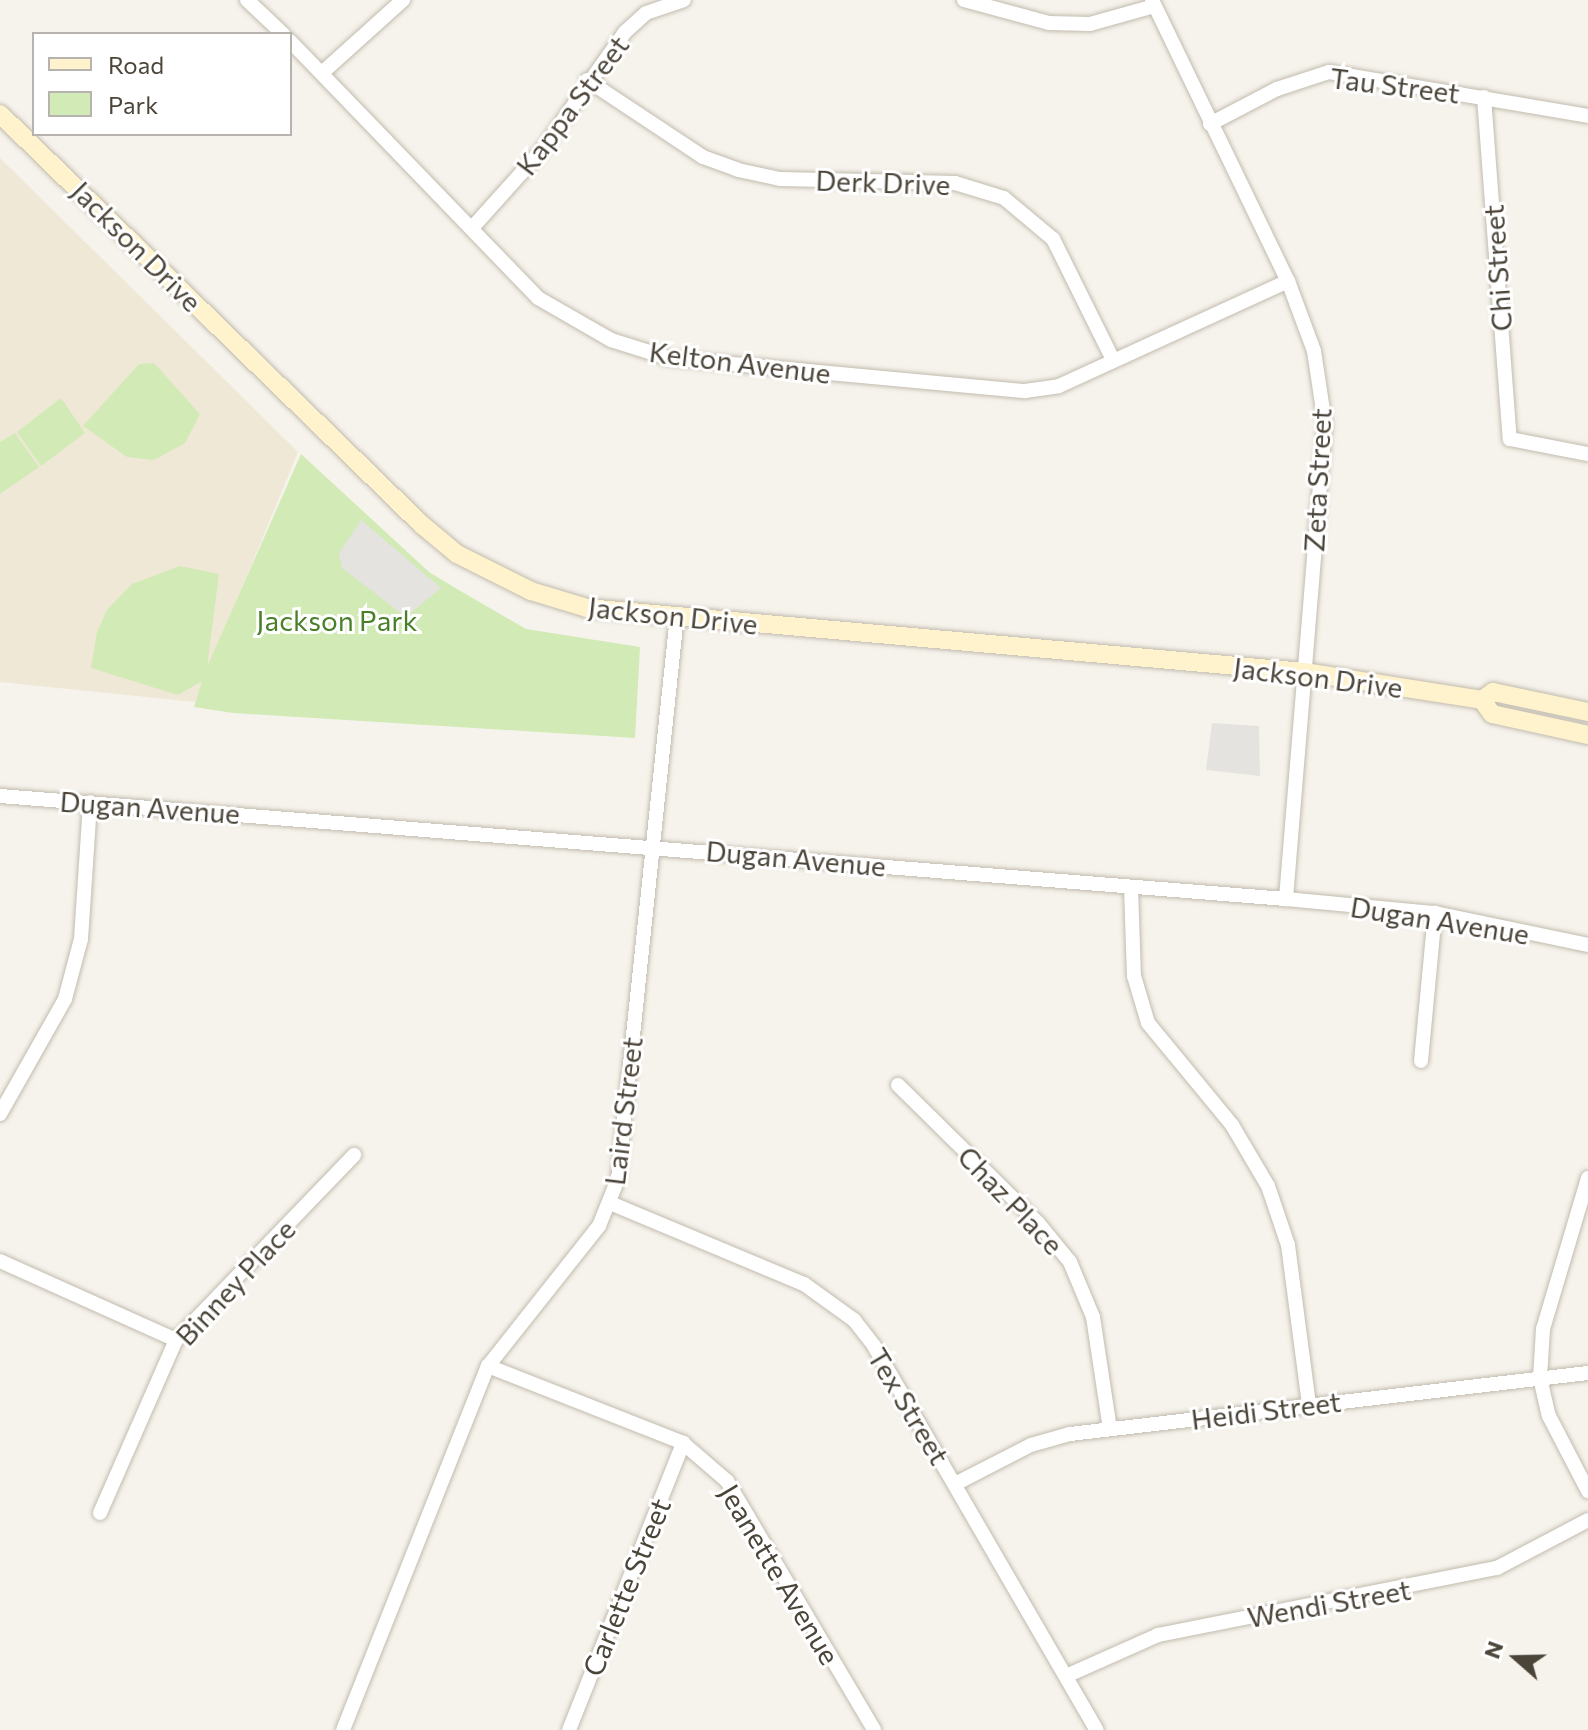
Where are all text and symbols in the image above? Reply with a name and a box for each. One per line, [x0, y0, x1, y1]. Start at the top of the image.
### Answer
street label: Kappa Street [509, 29, 635, 181]
legend [32, 32, 292, 136]
text: Road [108, 50, 164, 79]
street label: Tau Street [1328, 60, 1462, 110]
text: Park [108, 90, 158, 119]
street label: Derk Drive [815, 163, 951, 201]
street label: Jackson Drive [65, 174, 209, 318]
street label: Chi Street [1476, 204, 1518, 332]
street label: Kelton Avenue [647, 334, 833, 390]
street label: Zeta Street [1296, 407, 1338, 553]
street label: Jackson Drive [587, 589, 759, 641]
park label: Jackson Park [256, 603, 418, 637]
street label: Jackson Drive [1231, 650, 1405, 704]
street label: Dugan Avenue [59, 784, 241, 830]
street label: Dugan Avenue [705, 833, 887, 883]
street label: Dugan Avenue [1348, 889, 1532, 951]
street label: Laird Street [597, 1035, 649, 1187]
street label: Chaz Place [951, 1139, 1071, 1261]
street label: Binney Place [168, 1212, 302, 1352]
street label: Tex Street [861, 1342, 957, 1470]
street label: Heidi Street [1189, 1384, 1343, 1436]
street label: Jeanette Avenue [713, 1478, 847, 1670]
street label: Carlette Street [575, 1493, 677, 1681]
street label: Wendi Street [1245, 1572, 1413, 1634]
north arrow [1476, 1618, 1556, 1698]
text: N [1477, 1637, 1508, 1662]

